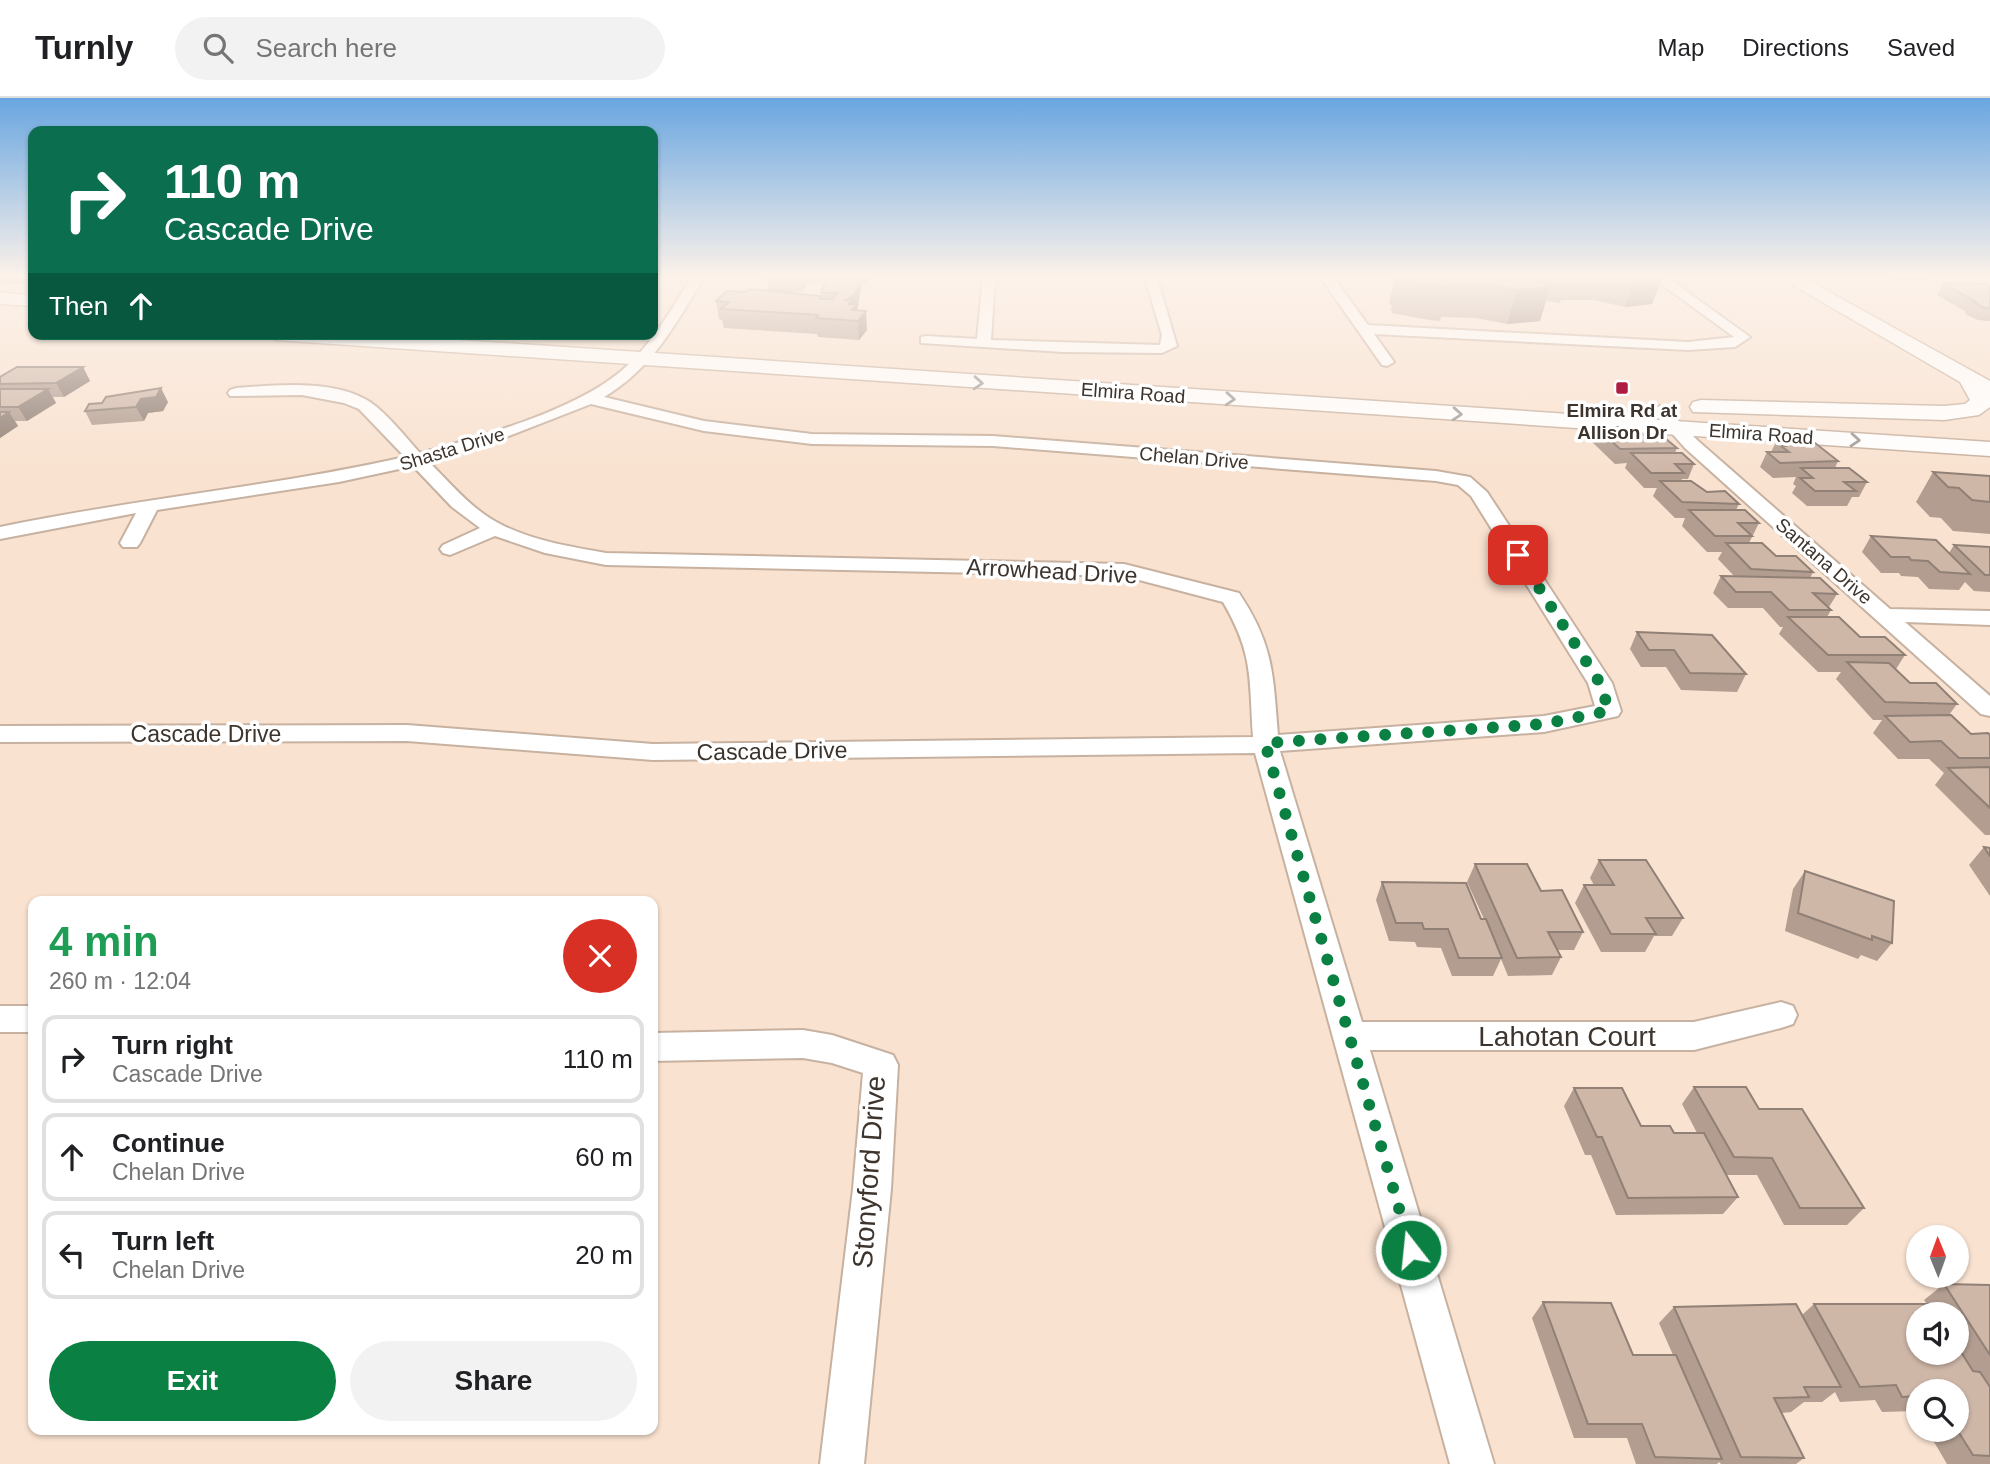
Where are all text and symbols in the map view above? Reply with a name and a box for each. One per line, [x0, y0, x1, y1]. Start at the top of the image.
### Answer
search box [175, 17, 665, 80]
text: Turnly [35, 29, 133, 66]
icon: search [199, 29, 237, 67]
text: Search here [255, 33, 397, 63]
text: Map [1658, 34, 1704, 61]
text: Directions [1742, 34, 1849, 61]
text: Saved [1887, 34, 1955, 61]
icon: right [49, 154, 140, 245]
text: 110 m [164, 154, 300, 208]
text: Cascade Drive [164, 211, 374, 247]
icon: ahead [122, 287, 160, 325]
text: Then [49, 291, 108, 321]
one-way arrow [973, 375, 984, 390]
street label: Elmira Road [1080, 379, 1186, 407]
marker: Elmira Rd at Allison Dr [1614, 380, 1630, 396]
one-way arrow [1224, 392, 1235, 407]
place label: Elmira Rd at Allison Dr [1567, 400, 1678, 443]
one-way arrow [1451, 407, 1462, 422]
street label: Elmira Road [1708, 420, 1814, 448]
street label: Shasta Drive [397, 423, 507, 475]
one-way arrow [1849, 432, 1860, 447]
street label: Chelan Drive [1138, 443, 1250, 473]
street label: Santana Drive [1772, 514, 1876, 608]
pin [1488, 525, 1548, 585]
icon: arrive [1499, 536, 1537, 574]
street label: Arrowhead Drive [966, 554, 1138, 588]
street label: Cascade Drive [131, 721, 281, 747]
street label: Cascade Drive [696, 737, 848, 765]
text: 4 min [49, 918, 159, 965]
button: close [563, 919, 637, 993]
text: 260 m · 12:04 [49, 968, 191, 994]
street label: Lahotan Court [1478, 1021, 1656, 1052]
text: Turn right [112, 1030, 233, 1060]
icon: right [53, 1040, 91, 1078]
text: 110 m [563, 1044, 633, 1074]
text: Cascade Drive [112, 1061, 263, 1087]
street label: Stonyford Drive [847, 1075, 891, 1269]
text: Continue [112, 1128, 225, 1158]
icon: ahead [53, 1138, 91, 1176]
text: 60 m [575, 1142, 633, 1172]
text: Chelan Drive [112, 1159, 245, 1185]
position arrow [1374, 1213, 1448, 1287]
north arrow [1906, 1225, 1969, 1288]
map controls [1906, 1225, 1969, 1442]
text: Turn left [112, 1226, 214, 1256]
icon: left [53, 1236, 91, 1274]
text: 20 m [575, 1240, 633, 1270]
text: Chelan Drive [112, 1257, 245, 1283]
button: sound [1906, 1302, 1969, 1365]
button: Exit [49, 1341, 336, 1421]
button: Share [350, 1341, 637, 1421]
button: search [1906, 1379, 1969, 1442]

